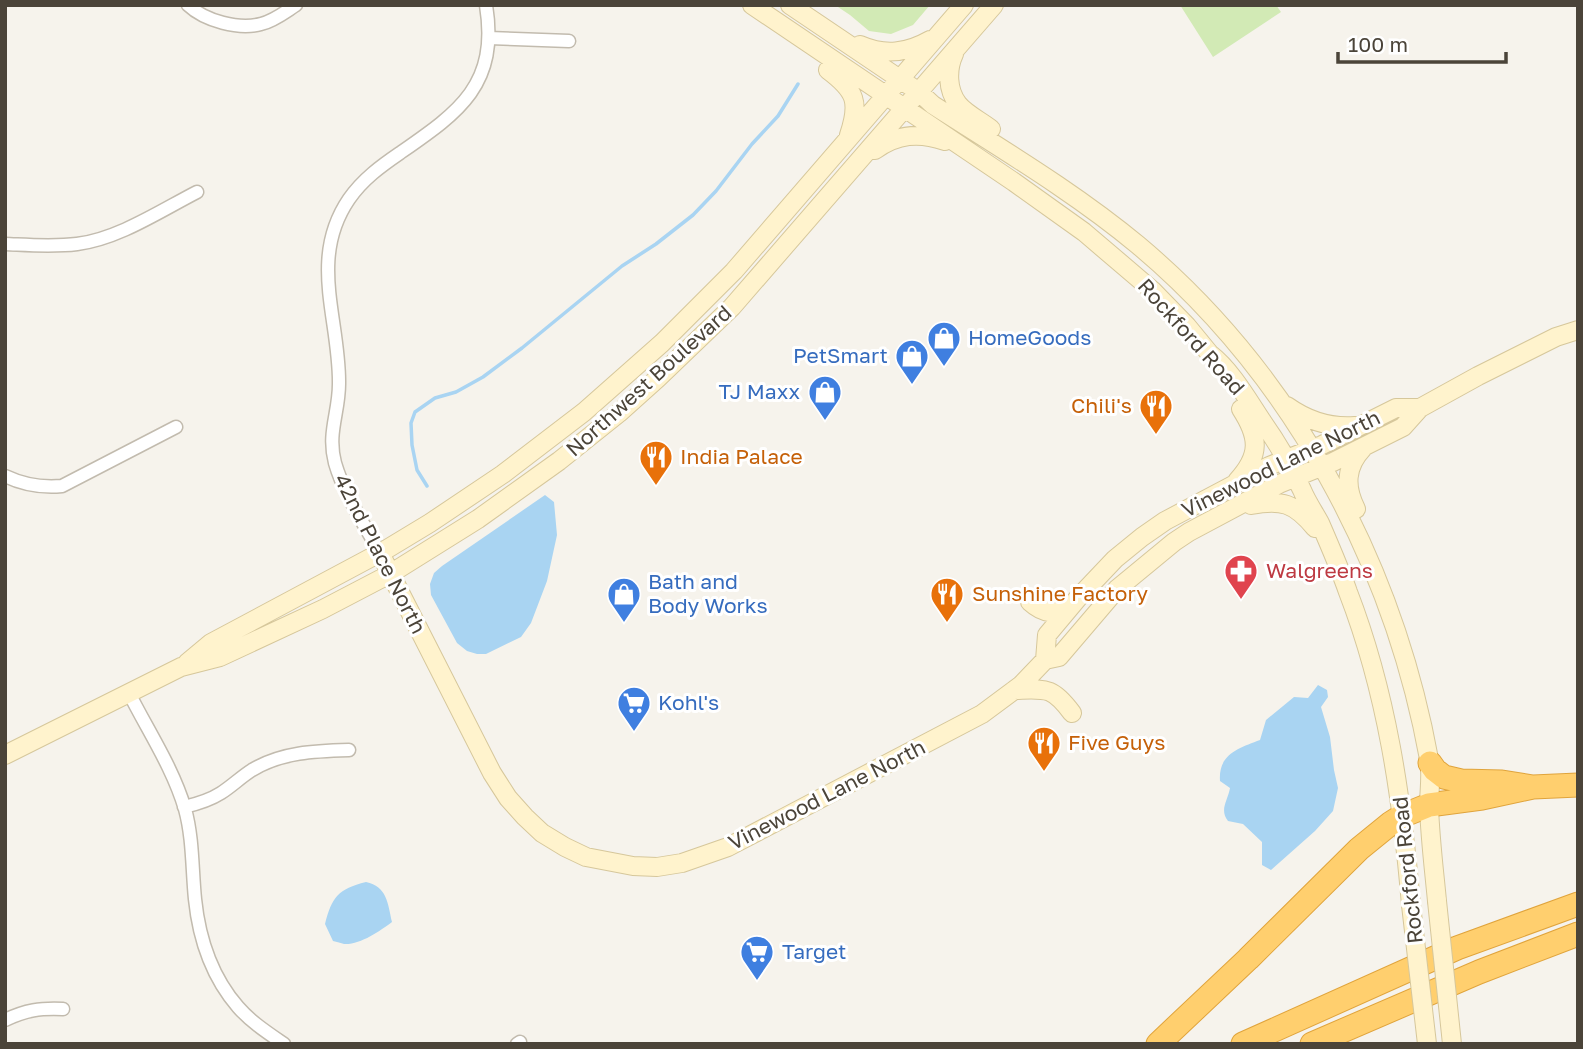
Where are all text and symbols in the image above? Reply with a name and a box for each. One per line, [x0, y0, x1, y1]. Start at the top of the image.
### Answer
scale bar [1338, 21, 1506, 65]
text: 100 m [1348, 31, 1408, 57]
street label: Rockford Road [1133, 273, 1251, 400]
street label: Northwest Boulevard [560, 299, 736, 461]
shop icon: HomeGoods [925, 319, 963, 368]
place label: HomeGoods [968, 324, 1091, 350]
shop icon: PetSmart [893, 337, 931, 386]
place label: PetSmart [793, 342, 888, 368]
shop icon: TJ Maxx [806, 373, 844, 422]
place label: TJ Maxx [719, 378, 800, 404]
restaurant icon: Chili's [1137, 387, 1175, 436]
place label: Chili's [1071, 392, 1132, 418]
street label: Vinewood Lane North [1177, 404, 1384, 522]
restaurant icon: India Palace [637, 438, 675, 487]
place label: India Palace [680, 443, 803, 469]
street label: 42nd Place North [329, 469, 432, 638]
pharmacy icon: Walgreens [1222, 552, 1260, 601]
place label: Walgreens [1266, 557, 1373, 583]
place label: Bath and Body Works [648, 568, 768, 618]
shop icon: Bath and Body Works [605, 575, 643, 624]
restaurant icon: Sunshine Factory [928, 575, 966, 624]
place label: Sunshine Factory [972, 580, 1148, 606]
supermarket icon: Kohl's [615, 684, 653, 733]
place label: Kohl's [658, 689, 719, 715]
restaurant icon: Five Guys [1025, 724, 1063, 773]
place label: Five Guys [1068, 729, 1165, 755]
street label: Vinewood Lane North [724, 733, 929, 855]
street label: Rockford Road [1386, 795, 1428, 945]
supermarket icon: Target [738, 933, 776, 982]
place label: Target [782, 938, 846, 964]

